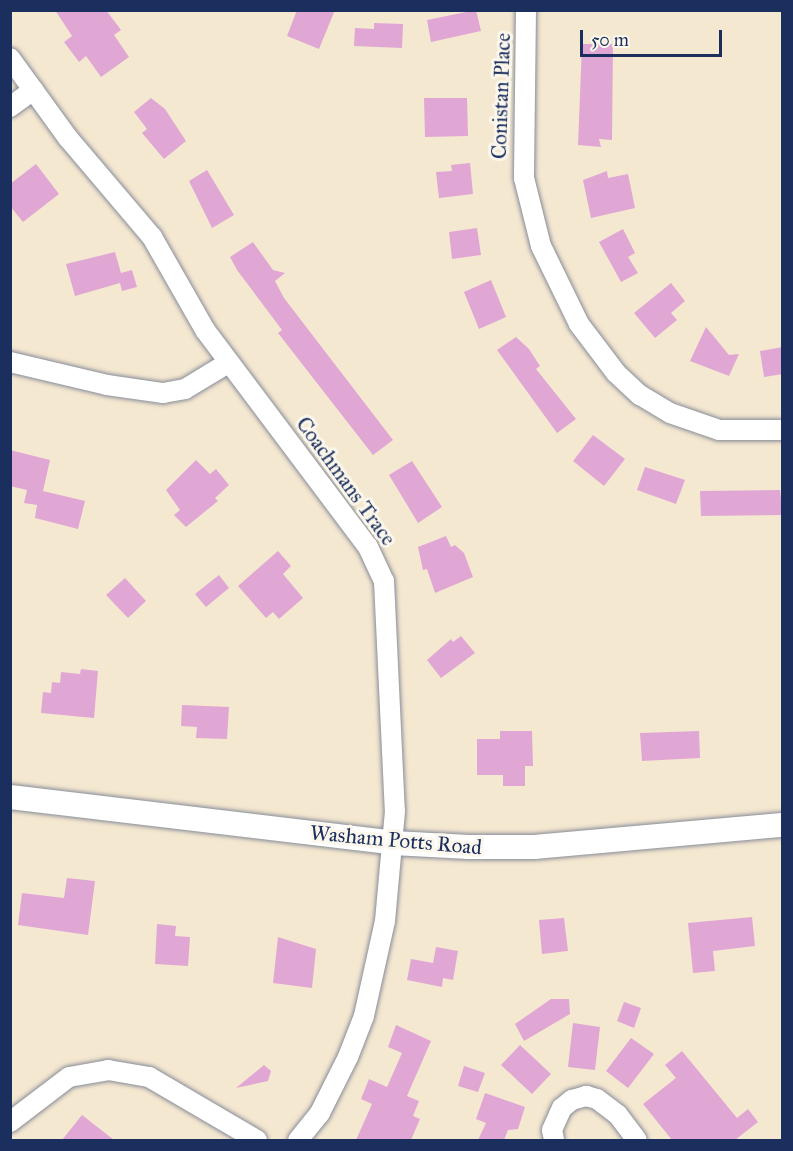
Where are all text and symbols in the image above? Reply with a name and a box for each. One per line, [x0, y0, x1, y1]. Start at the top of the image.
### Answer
scale bar [583, 18, 726, 56]
text: 50 m [591, 29, 629, 51]
street label: Conistan Place [486, 32, 516, 160]
street label: Coachmans Trace [291, 412, 401, 550]
street label: Washam Potts Road [309, 820, 483, 860]

